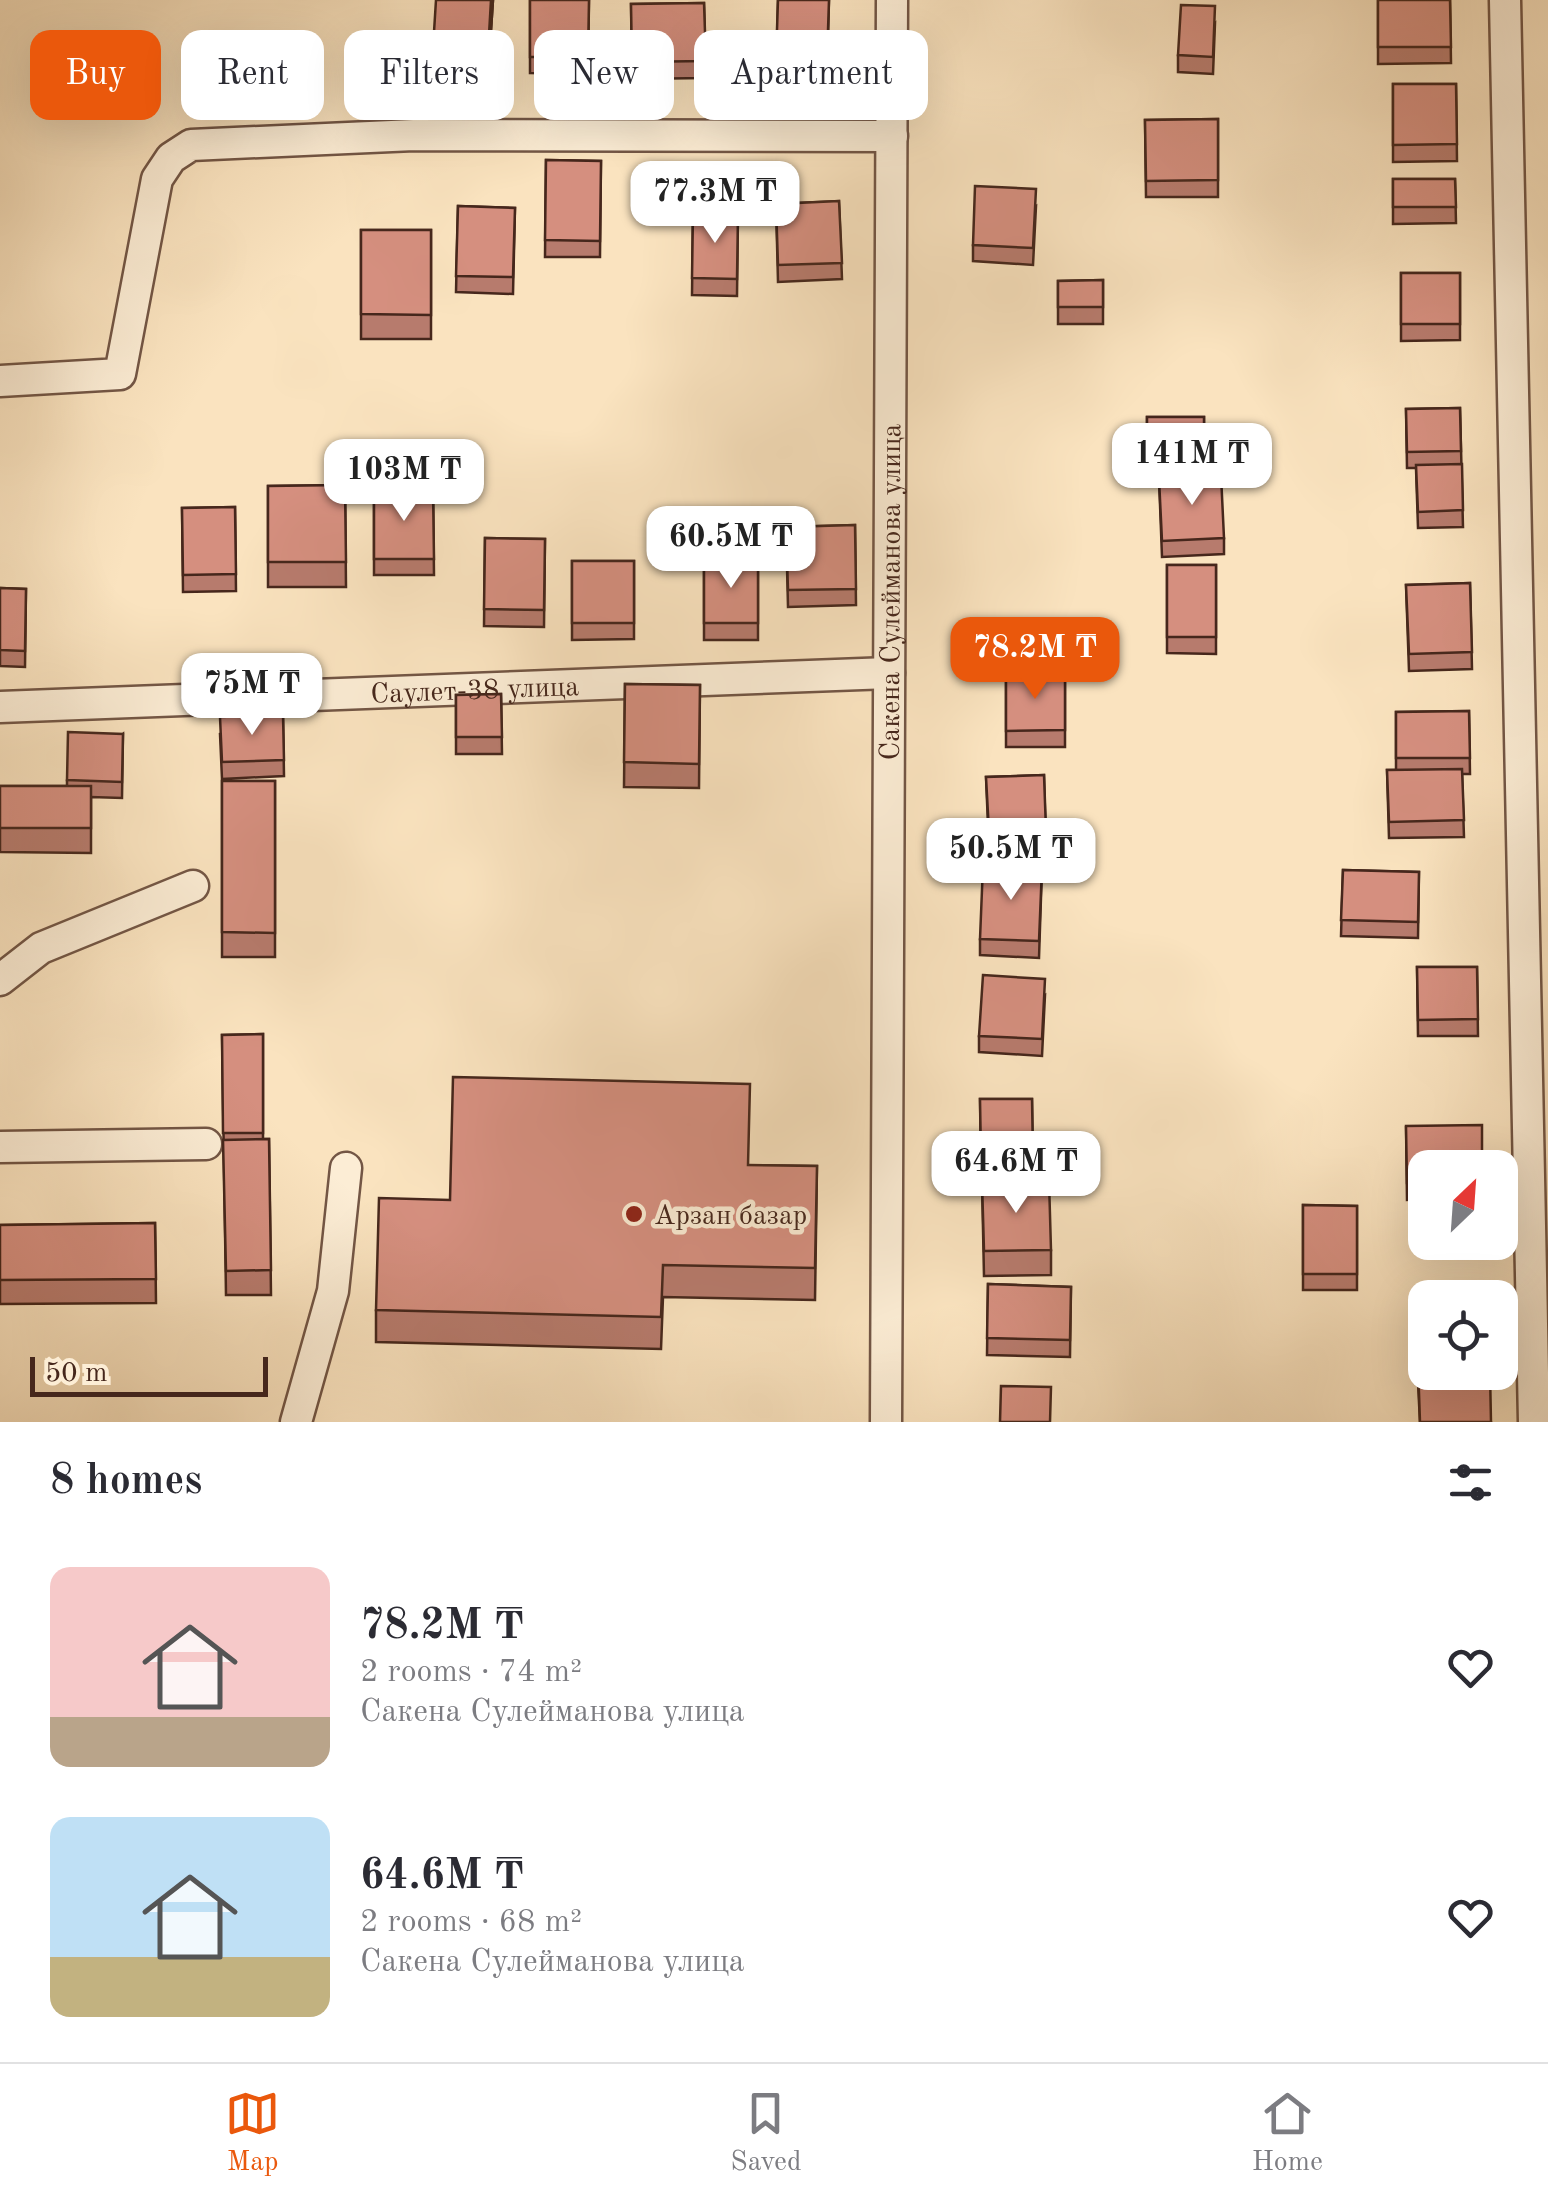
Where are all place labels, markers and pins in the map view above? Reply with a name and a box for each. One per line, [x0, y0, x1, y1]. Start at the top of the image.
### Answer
pin: 77.3M ₸ [623, 161, 807, 246]
pin: 141M ₸ [1111, 423, 1273, 508]
pin: 103M ₸ [323, 439, 485, 524]
pin: 60.5M ₸ [639, 506, 823, 591]
pin: 78.2M ₸ [943, 617, 1127, 702]
pin: 75M ₸ [182, 653, 322, 738]
pin: 50.5M ₸ [919, 818, 1103, 903]
pin: 64.6M ₸ [924, 1131, 1108, 1216]
marker: Арзан базар [623, 1203, 645, 1225]
place label: Арзан базар [654, 1203, 807, 1231]

